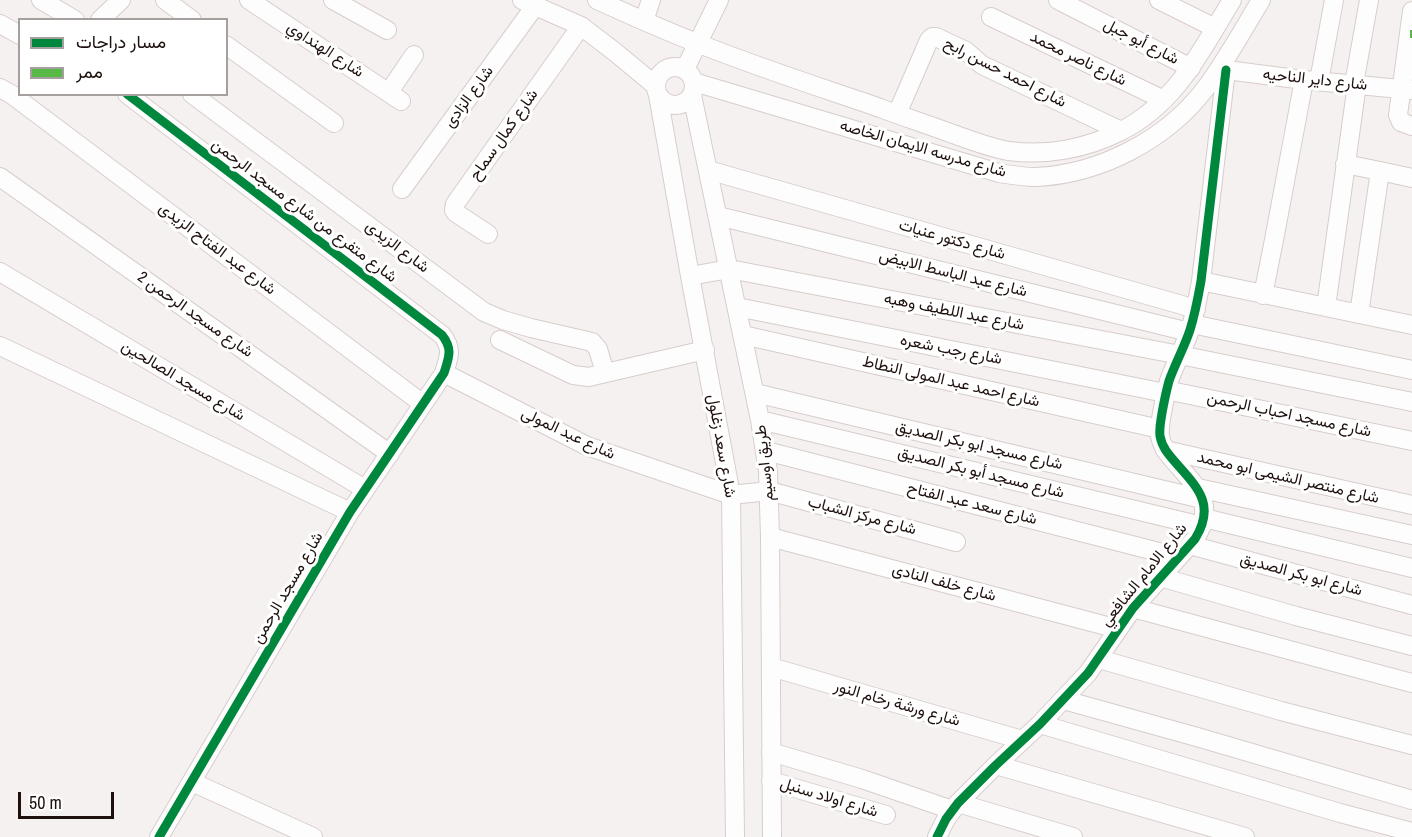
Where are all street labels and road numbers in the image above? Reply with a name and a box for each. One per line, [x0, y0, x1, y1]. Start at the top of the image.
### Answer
street label: شارع أبو جبل [1100, 15, 1182, 69]
street label: شارع الهنداوي [283, 18, 367, 82]
street label: شارع ناصر محمد [1027, 27, 1129, 91]
street label: شارع احمد حسن رابح [941, 34, 1069, 112]
street label: شارع الزادى [440, 62, 498, 132]
street label: شارع داير الناحيه [1262, 65, 1368, 95]
street label: شارع كمال سماح [465, 86, 543, 184]
street label: شارع مدرسه الايمان الخاصه [838, 116, 1008, 182]
street label: شارع متفرع من شارع مسجد الرحمن [208, 135, 400, 287]
street label: شارع عبد الفتاح الزيدى [154, 199, 280, 299]
street label: شارع دكتور عنيات [896, 216, 1008, 264]
street label: شارع الزيدى [361, 217, 433, 277]
street label: شارع عبد الباسط الابيض [877, 246, 1029, 302]
street label: شارع مسجد الرحمن 2 [134, 268, 256, 362]
street label: شارع عبد اللطيف وهبه [882, 289, 1026, 335]
street label: شارع رجب شعره [898, 331, 1004, 369]
street label: شارع مسجد الصالحين [118, 337, 248, 425]
street label: شارع احمد عبد المولى النطاط [860, 352, 1042, 412]
street label: شارع مسجد احباب الرحمن [1205, 388, 1373, 442]
street label: شارع سعد زغلول [702, 393, 740, 499]
street label: شارع عبد المولى [518, 404, 618, 464]
street label: شارع مسجد ابو بكر الصديق [894, 417, 1064, 475]
street label: طريق اوسيم [751, 424, 779, 502]
street label: شارع مسجد أبو بكر الصديق [896, 443, 1066, 503]
street label: شارع منتصر الشيمى ابو محمد [1195, 448, 1381, 508]
street label: شارع سعد عبد الفتاح [905, 479, 1039, 529]
street label: شارع مركز الشباب [806, 492, 918, 540]
street label: شارع الامام الشافعي [1096, 519, 1192, 631]
street label: شارع مسجد الرحمن [248, 529, 328, 647]
street label: شارع ابو بكر الصديق [1238, 549, 1364, 601]
street label: شارع خلف النادى [890, 560, 998, 606]
street label: شارع ورشة رخام النور [832, 677, 962, 731]
street label: شارع اولاد سنبل [778, 774, 880, 822]

